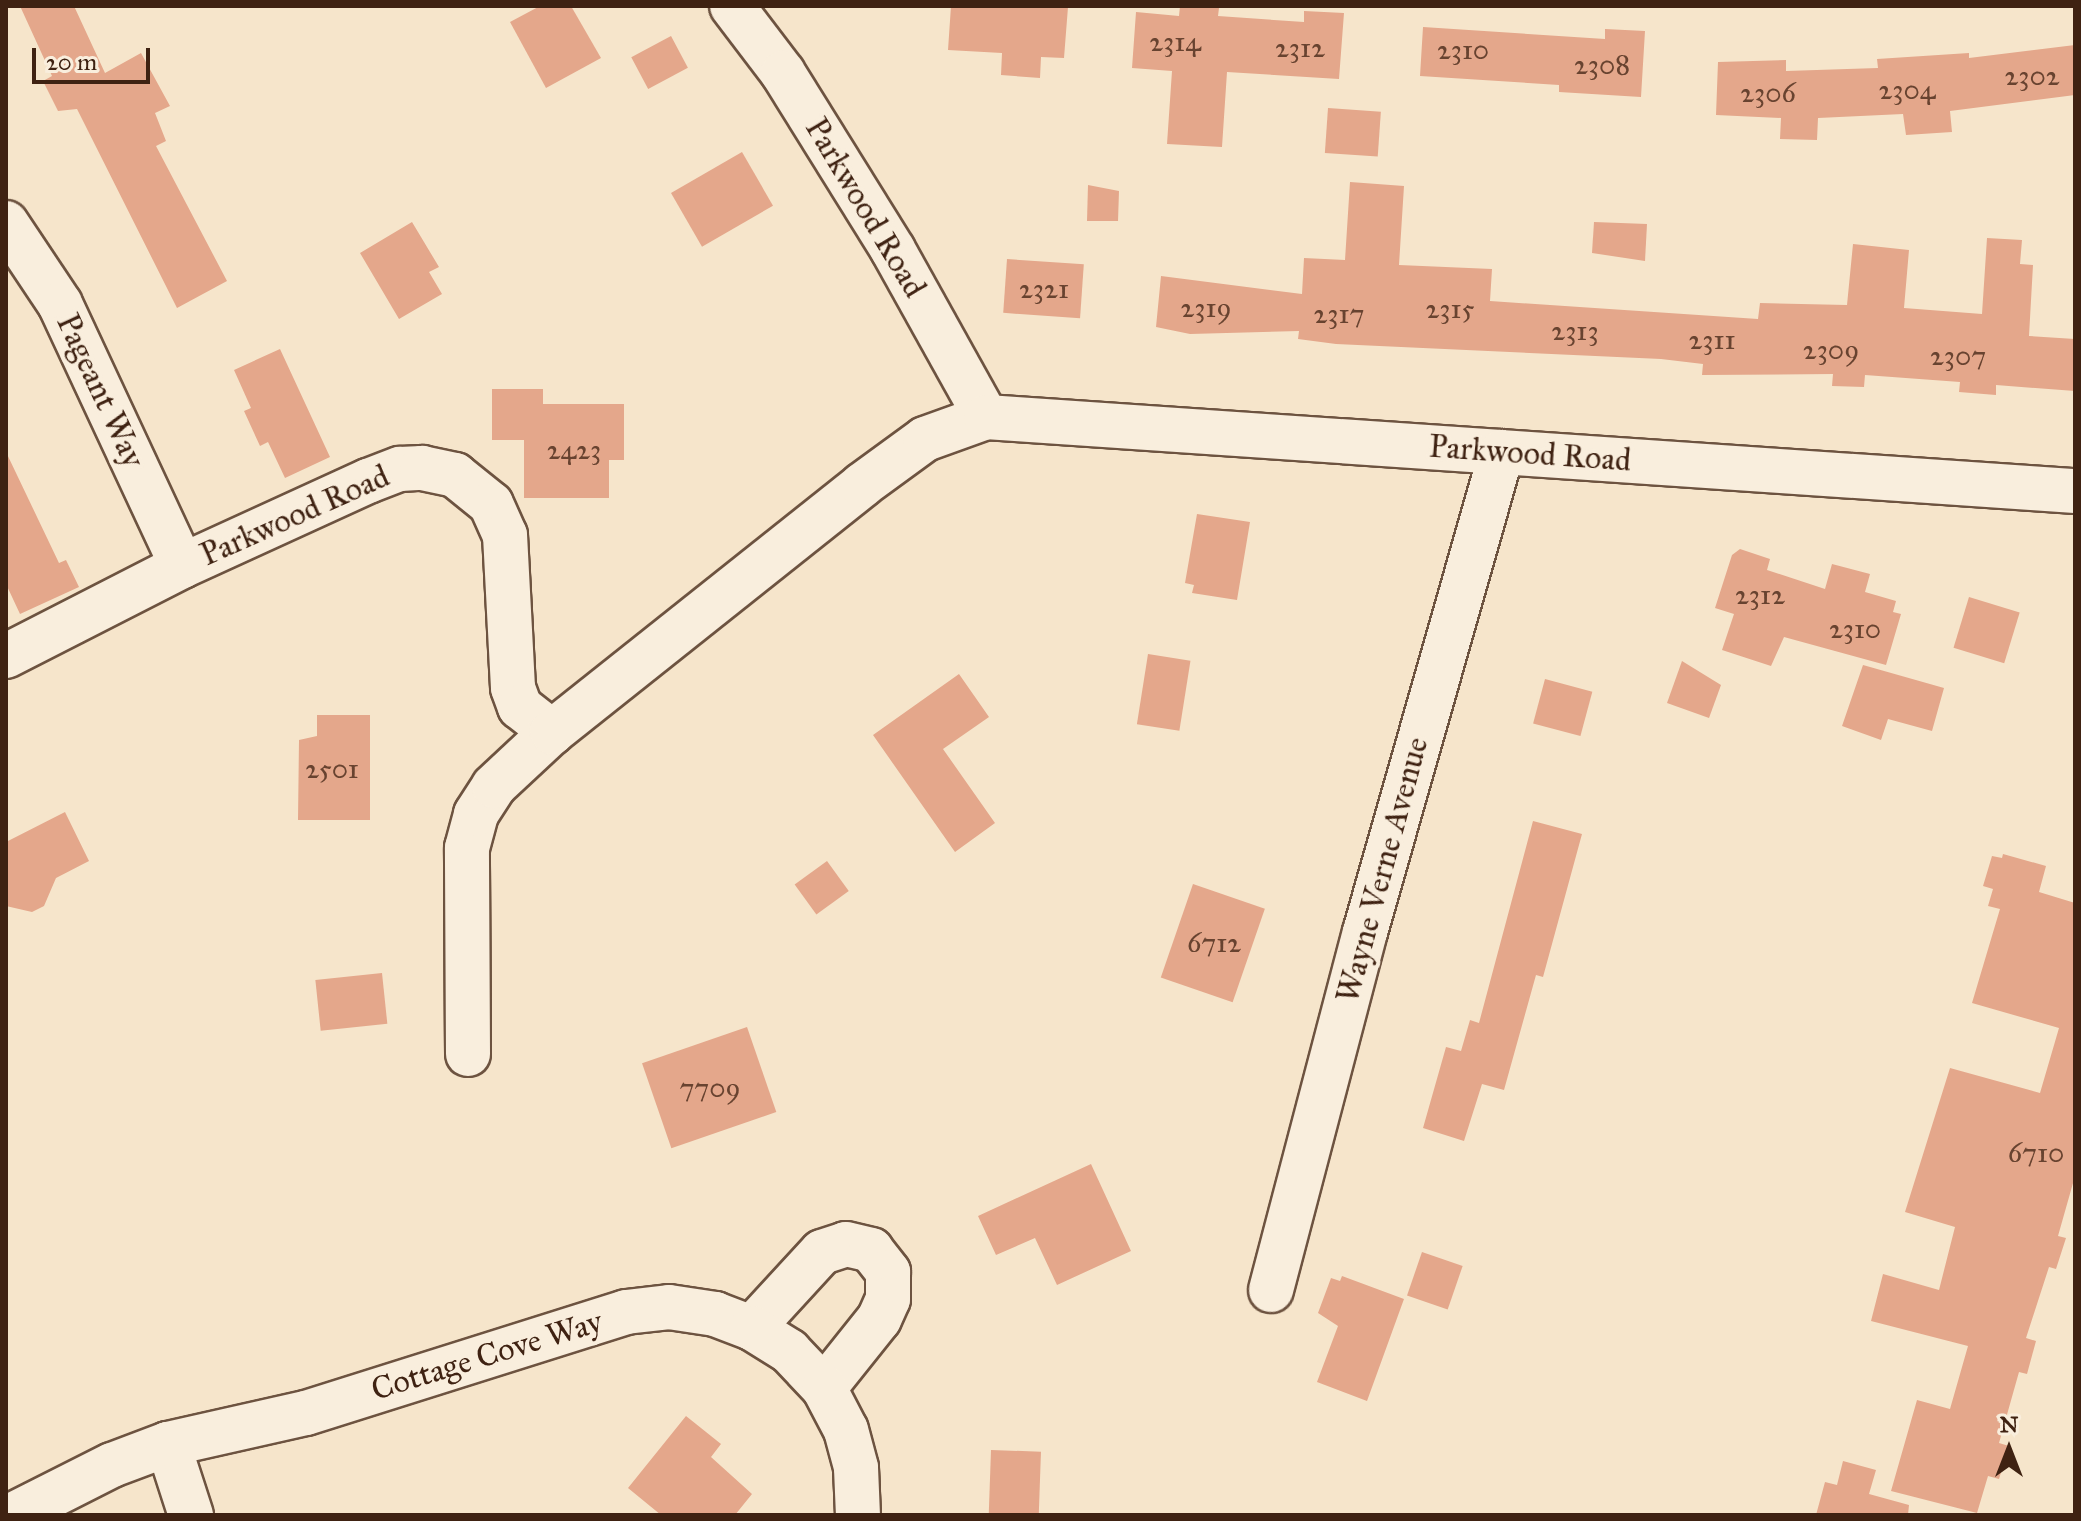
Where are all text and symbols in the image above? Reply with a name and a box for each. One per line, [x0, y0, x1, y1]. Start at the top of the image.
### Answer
house number: 2314 [1149, 25, 1201, 59]
house number: 2312 [1275, 31, 1325, 65]
scale bar [36, 32, 154, 82]
house number: 2310 [1437, 33, 1489, 67]
text: 20 m [46, 47, 97, 77]
house number: 2308 [1574, 48, 1630, 82]
house number: 2302 [2004, 59, 2060, 93]
house number: 2304 [1879, 73, 1935, 107]
house number: 2306 [1740, 76, 1796, 110]
street label: Parkwood Road [796, 111, 934, 305]
house number: 2321 [1019, 272, 1069, 306]
house number: 2319 [1181, 291, 1231, 325]
house number: 2315 [1426, 292, 1474, 326]
house number: 2317 [1313, 297, 1365, 331]
street label: Pageant Way [48, 308, 152, 474]
house number: 2313 [1551, 314, 1599, 348]
house number: 2311 [1688, 323, 1736, 357]
house number: 2309 [1803, 333, 1859, 367]
house number: 2307 [1930, 339, 1986, 373]
street label: Parkwood Road [1428, 428, 1632, 480]
house number: 2423 [547, 433, 601, 467]
street label: Parkwood Road [195, 457, 395, 575]
house number: 2312 [1735, 578, 1785, 612]
house number: 2310 [1829, 612, 1881, 646]
street label: Wayne Verne Avenue [1329, 733, 1437, 1007]
house number: 2501 [305, 752, 359, 786]
house number: 6712 [1187, 926, 1241, 960]
house number: 7709 [679, 1071, 741, 1105]
house number: 6710 [2008, 1136, 2064, 1170]
street label: Cottage Cove Way [367, 1303, 607, 1409]
north arrow [1969, 1409, 2049, 1489]
text: N [2000, 1411, 2018, 1438]

